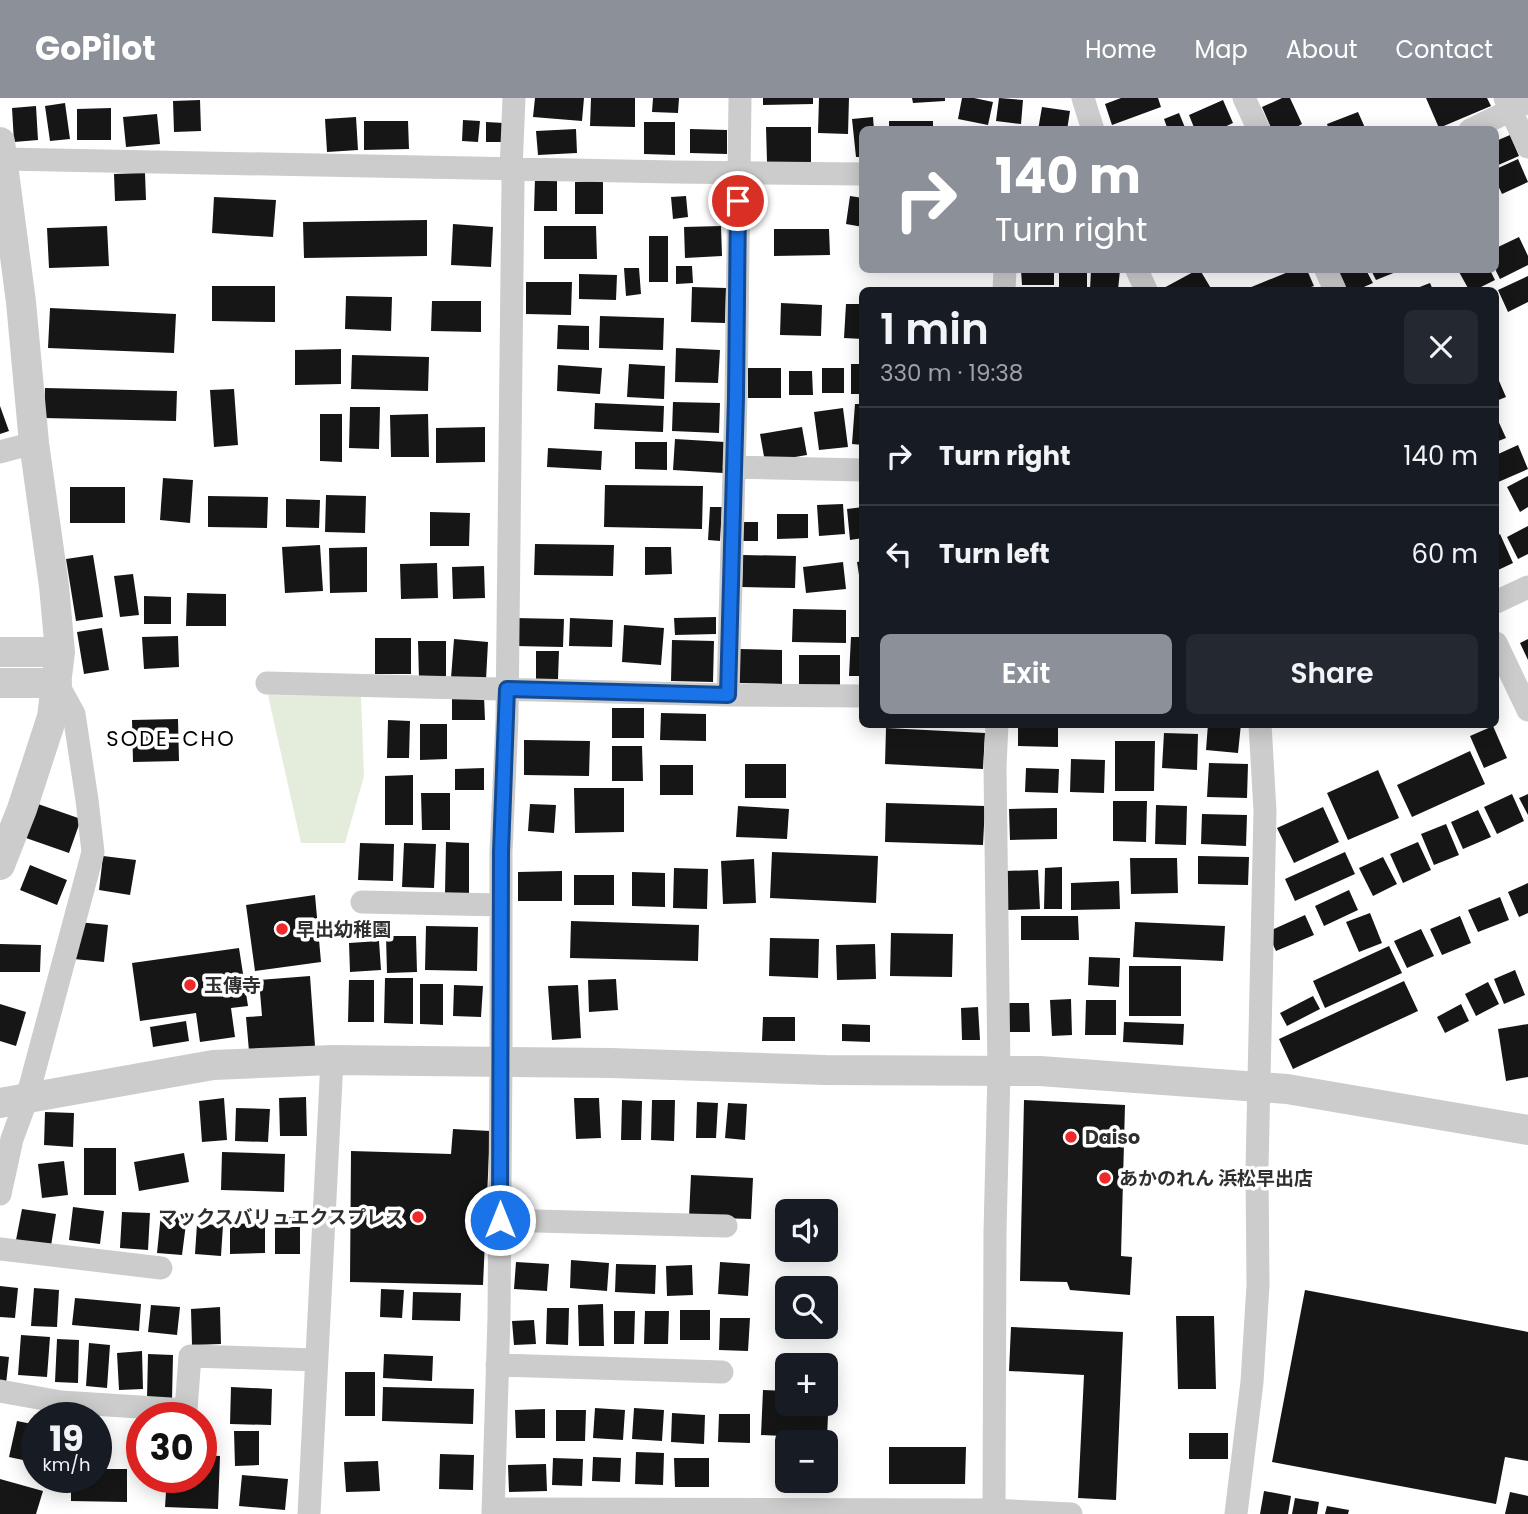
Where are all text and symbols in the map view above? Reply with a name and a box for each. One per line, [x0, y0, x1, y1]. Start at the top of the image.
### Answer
text: GoPilot [35, 25, 156, 72]
text: Home [1085, 33, 1157, 66]
text: Map [1195, 33, 1248, 66]
text: About [1286, 33, 1357, 66]
text: Contact [1395, 33, 1493, 66]
text: 140 m [995, 142, 1141, 210]
icon: right [880, 154, 971, 245]
pin [708, 171, 768, 231]
icon: arrive [719, 182, 757, 220]
text: Turn right [995, 207, 1147, 252]
text: 1 min [880, 300, 989, 359]
button: close [1404, 310, 1478, 384]
text: 330 m · 19:38 [880, 357, 1023, 389]
icon: right [880, 437, 918, 475]
text: Turn right [939, 438, 1071, 474]
text: 140 m [1403, 438, 1478, 474]
icon: left [880, 535, 918, 573]
text: Turn left [939, 536, 1050, 572]
text: 60 m [1411, 536, 1478, 572]
button: Exit [880, 634, 1172, 714]
button: Share [1186, 634, 1478, 714]
district label: SODE-CHO [106, 724, 236, 753]
place label: 早出幼稚園 [296, 916, 391, 943]
marker: 早出幼稚園 [274, 921, 290, 937]
place label: 玉傳寺 [204, 972, 261, 999]
marker: 玉傳寺 [182, 977, 198, 993]
place label: Daiso [1085, 1124, 1140, 1151]
marker: Daiso [1063, 1129, 1079, 1145]
place label: あかのれん 浜松早出店 [1119, 1165, 1313, 1192]
marker: あかのれん 浜松早出店 [1097, 1170, 1113, 1186]
position arrow [463, 1183, 537, 1257]
map controls [775, 1199, 838, 1493]
button: sound [775, 1199, 838, 1262]
place label: マックスバリュエクスプレス [158, 1204, 404, 1231]
marker: マックスバリュエクスプレス [410, 1209, 426, 1225]
button: search [775, 1276, 838, 1339]
button: + [775, 1353, 838, 1416]
speed limit sign: 30 [126, 1402, 217, 1493]
text: 19 [49, 1414, 84, 1463]
button: − [775, 1430, 838, 1493]
text: km/h [43, 1452, 90, 1477]

